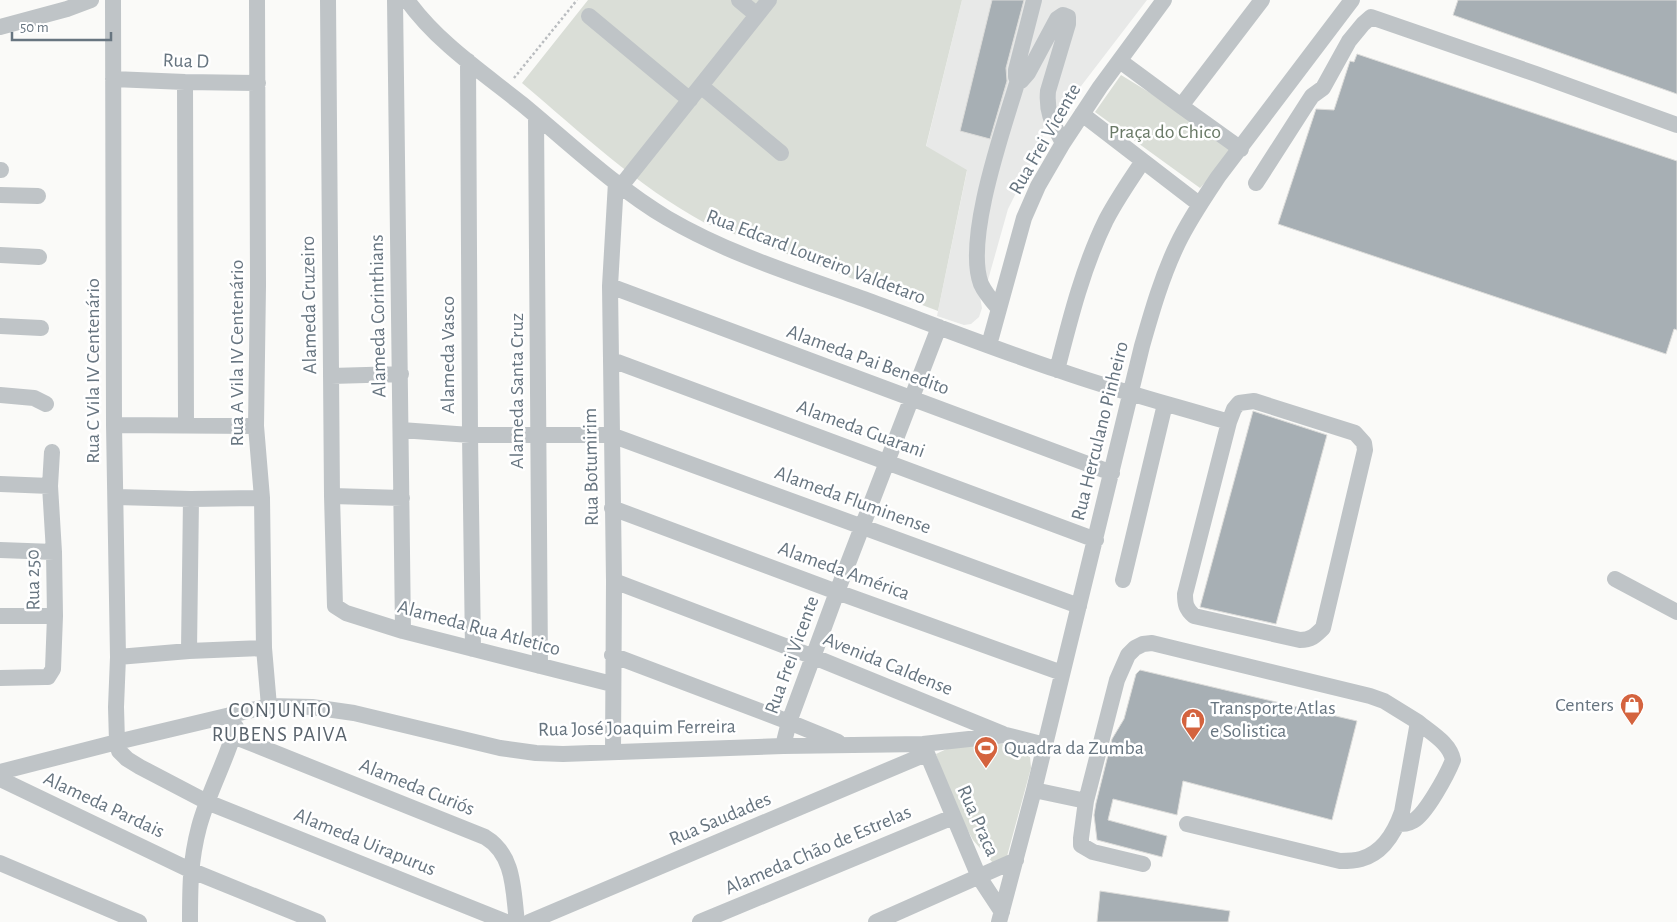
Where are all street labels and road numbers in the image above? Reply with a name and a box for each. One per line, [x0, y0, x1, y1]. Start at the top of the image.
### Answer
street label: Rua D [162, 50, 210, 72]
street label: Rua Frei Vicente [1005, 80, 1085, 198]
street label: Rua Edcard Loureiro Valdetaro [704, 206, 928, 308]
street label: Alameda Corinthians [367, 234, 389, 398]
street label: Alameda Cruzeiro [298, 236, 320, 374]
street label: Rua A Vila IV Centenário [227, 260, 247, 446]
street label: Rua C Vila IV Centenário [83, 278, 103, 464]
street label: Alameda Vasco [438, 296, 458, 414]
street label: Alameda Santa Cruz [507, 313, 527, 469]
street label: Alameda Pai Benedito [784, 321, 952, 399]
street label: Rua Herculano Pinheiro [1068, 339, 1132, 523]
street label: Alameda Guarani [794, 397, 928, 461]
street label: Rua Botumirim [580, 408, 602, 526]
street label: Alameda Fluminense [772, 462, 934, 538]
street label: Alameda América [776, 538, 912, 604]
street label: Rua 250 [22, 549, 44, 611]
street label: Rua Frei Vicente [761, 593, 823, 717]
street label: Alameda Rua Atletico [395, 597, 563, 659]
street label: Avenida Caldense [820, 629, 956, 699]
street label: Rua José Joaquim Ferreira [538, 716, 736, 740]
street label: Alameda Curiós [357, 755, 477, 819]
street label: Alameda Pardais [40, 768, 168, 842]
street label: Rua Praca [953, 782, 1003, 860]
street label: Rua Saudades [666, 789, 774, 849]
street label: Alameda Chão de Estrelas [722, 802, 914, 898]
street label: Alameda Uirapurus [291, 804, 439, 880]

